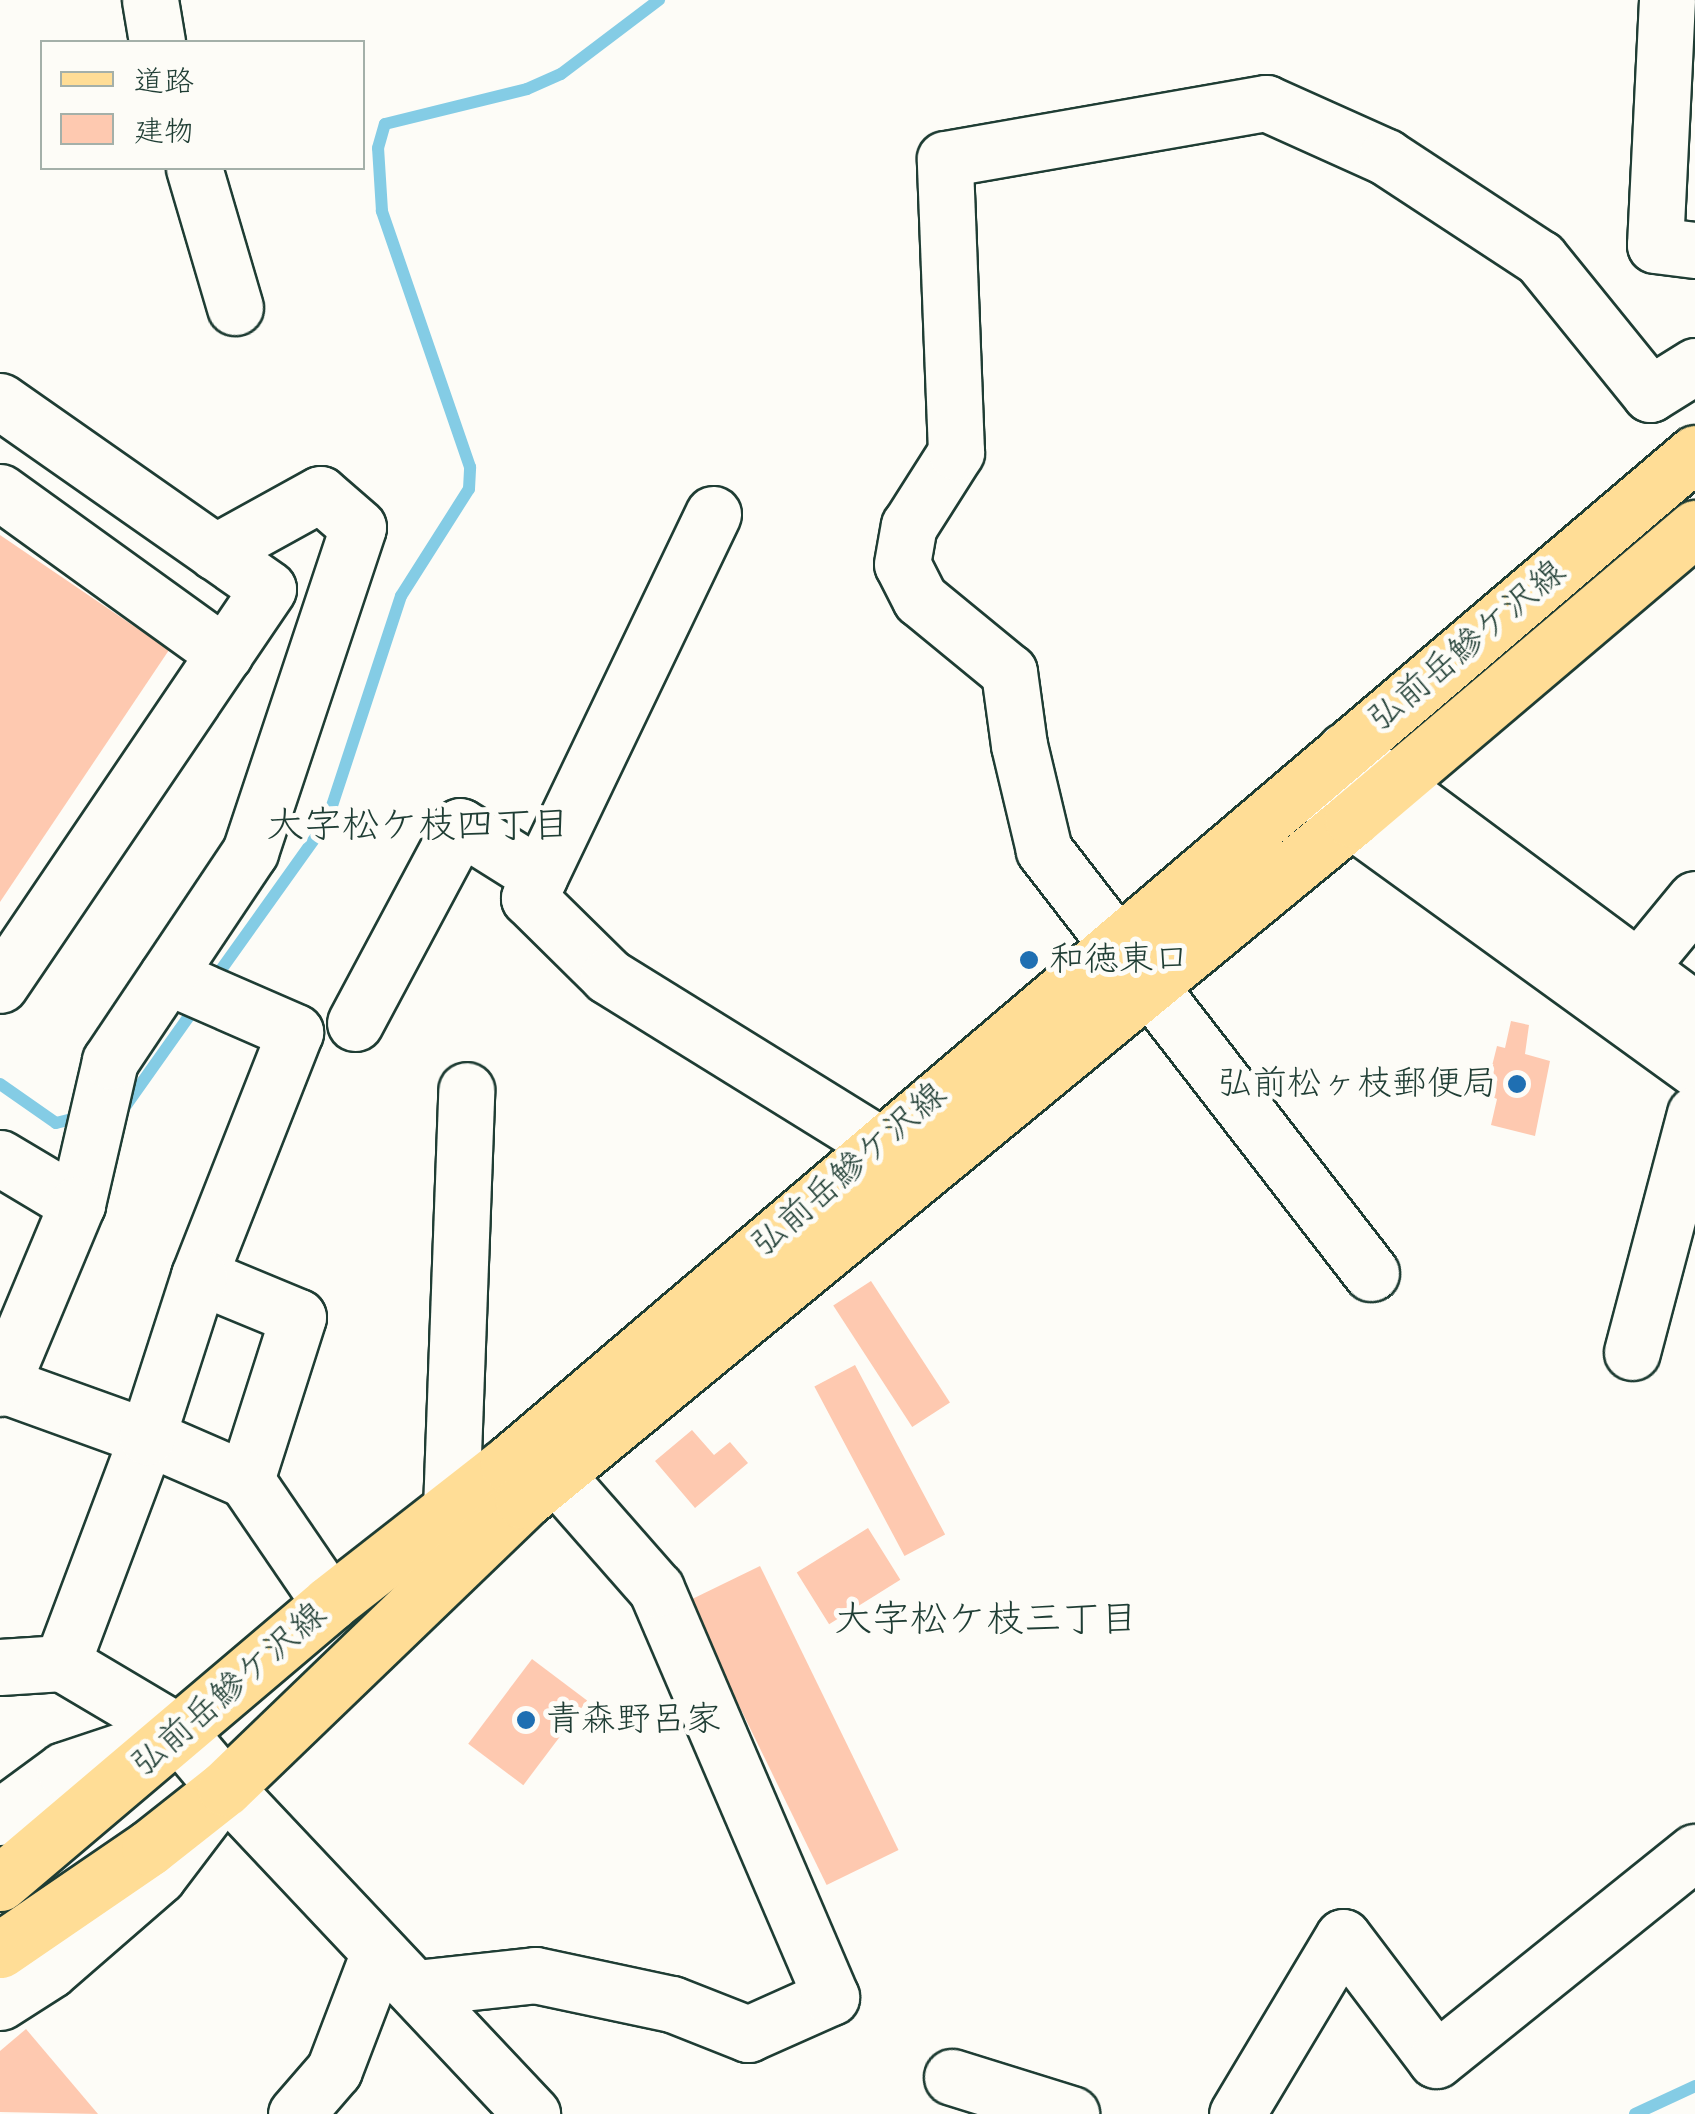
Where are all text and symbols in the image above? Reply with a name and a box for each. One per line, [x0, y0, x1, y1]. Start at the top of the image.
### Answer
legend [40, 40, 365, 170]
text: 道路 [134, 61, 194, 103]
text: 建物 [134, 111, 194, 153]
street label: 弘前岳鰺ケ沢線 [1360, 551, 1574, 741]
district label: 大字松ケ枝四丁目 [266, 804, 570, 850]
place label: 和徳東口 [1049, 939, 1189, 981]
marker: 和徳東口 [1018, 949, 1040, 971]
place label: 弘前松ヶ枝郵便局 [1217, 1063, 1497, 1105]
marker: 弘前松ヶ枝郵便局 [1506, 1073, 1528, 1095]
street label: 弘前岳鰺ケ沢線 [743, 1074, 955, 1266]
street label: 弘前岳鰺ケ沢線 [123, 1594, 335, 1786]
district label: 大字松ケ枝三丁目 [834, 1598, 1138, 1644]
place label: 青森野呂家 [546, 1699, 721, 1741]
marker: 青森野呂家 [515, 1709, 537, 1731]

